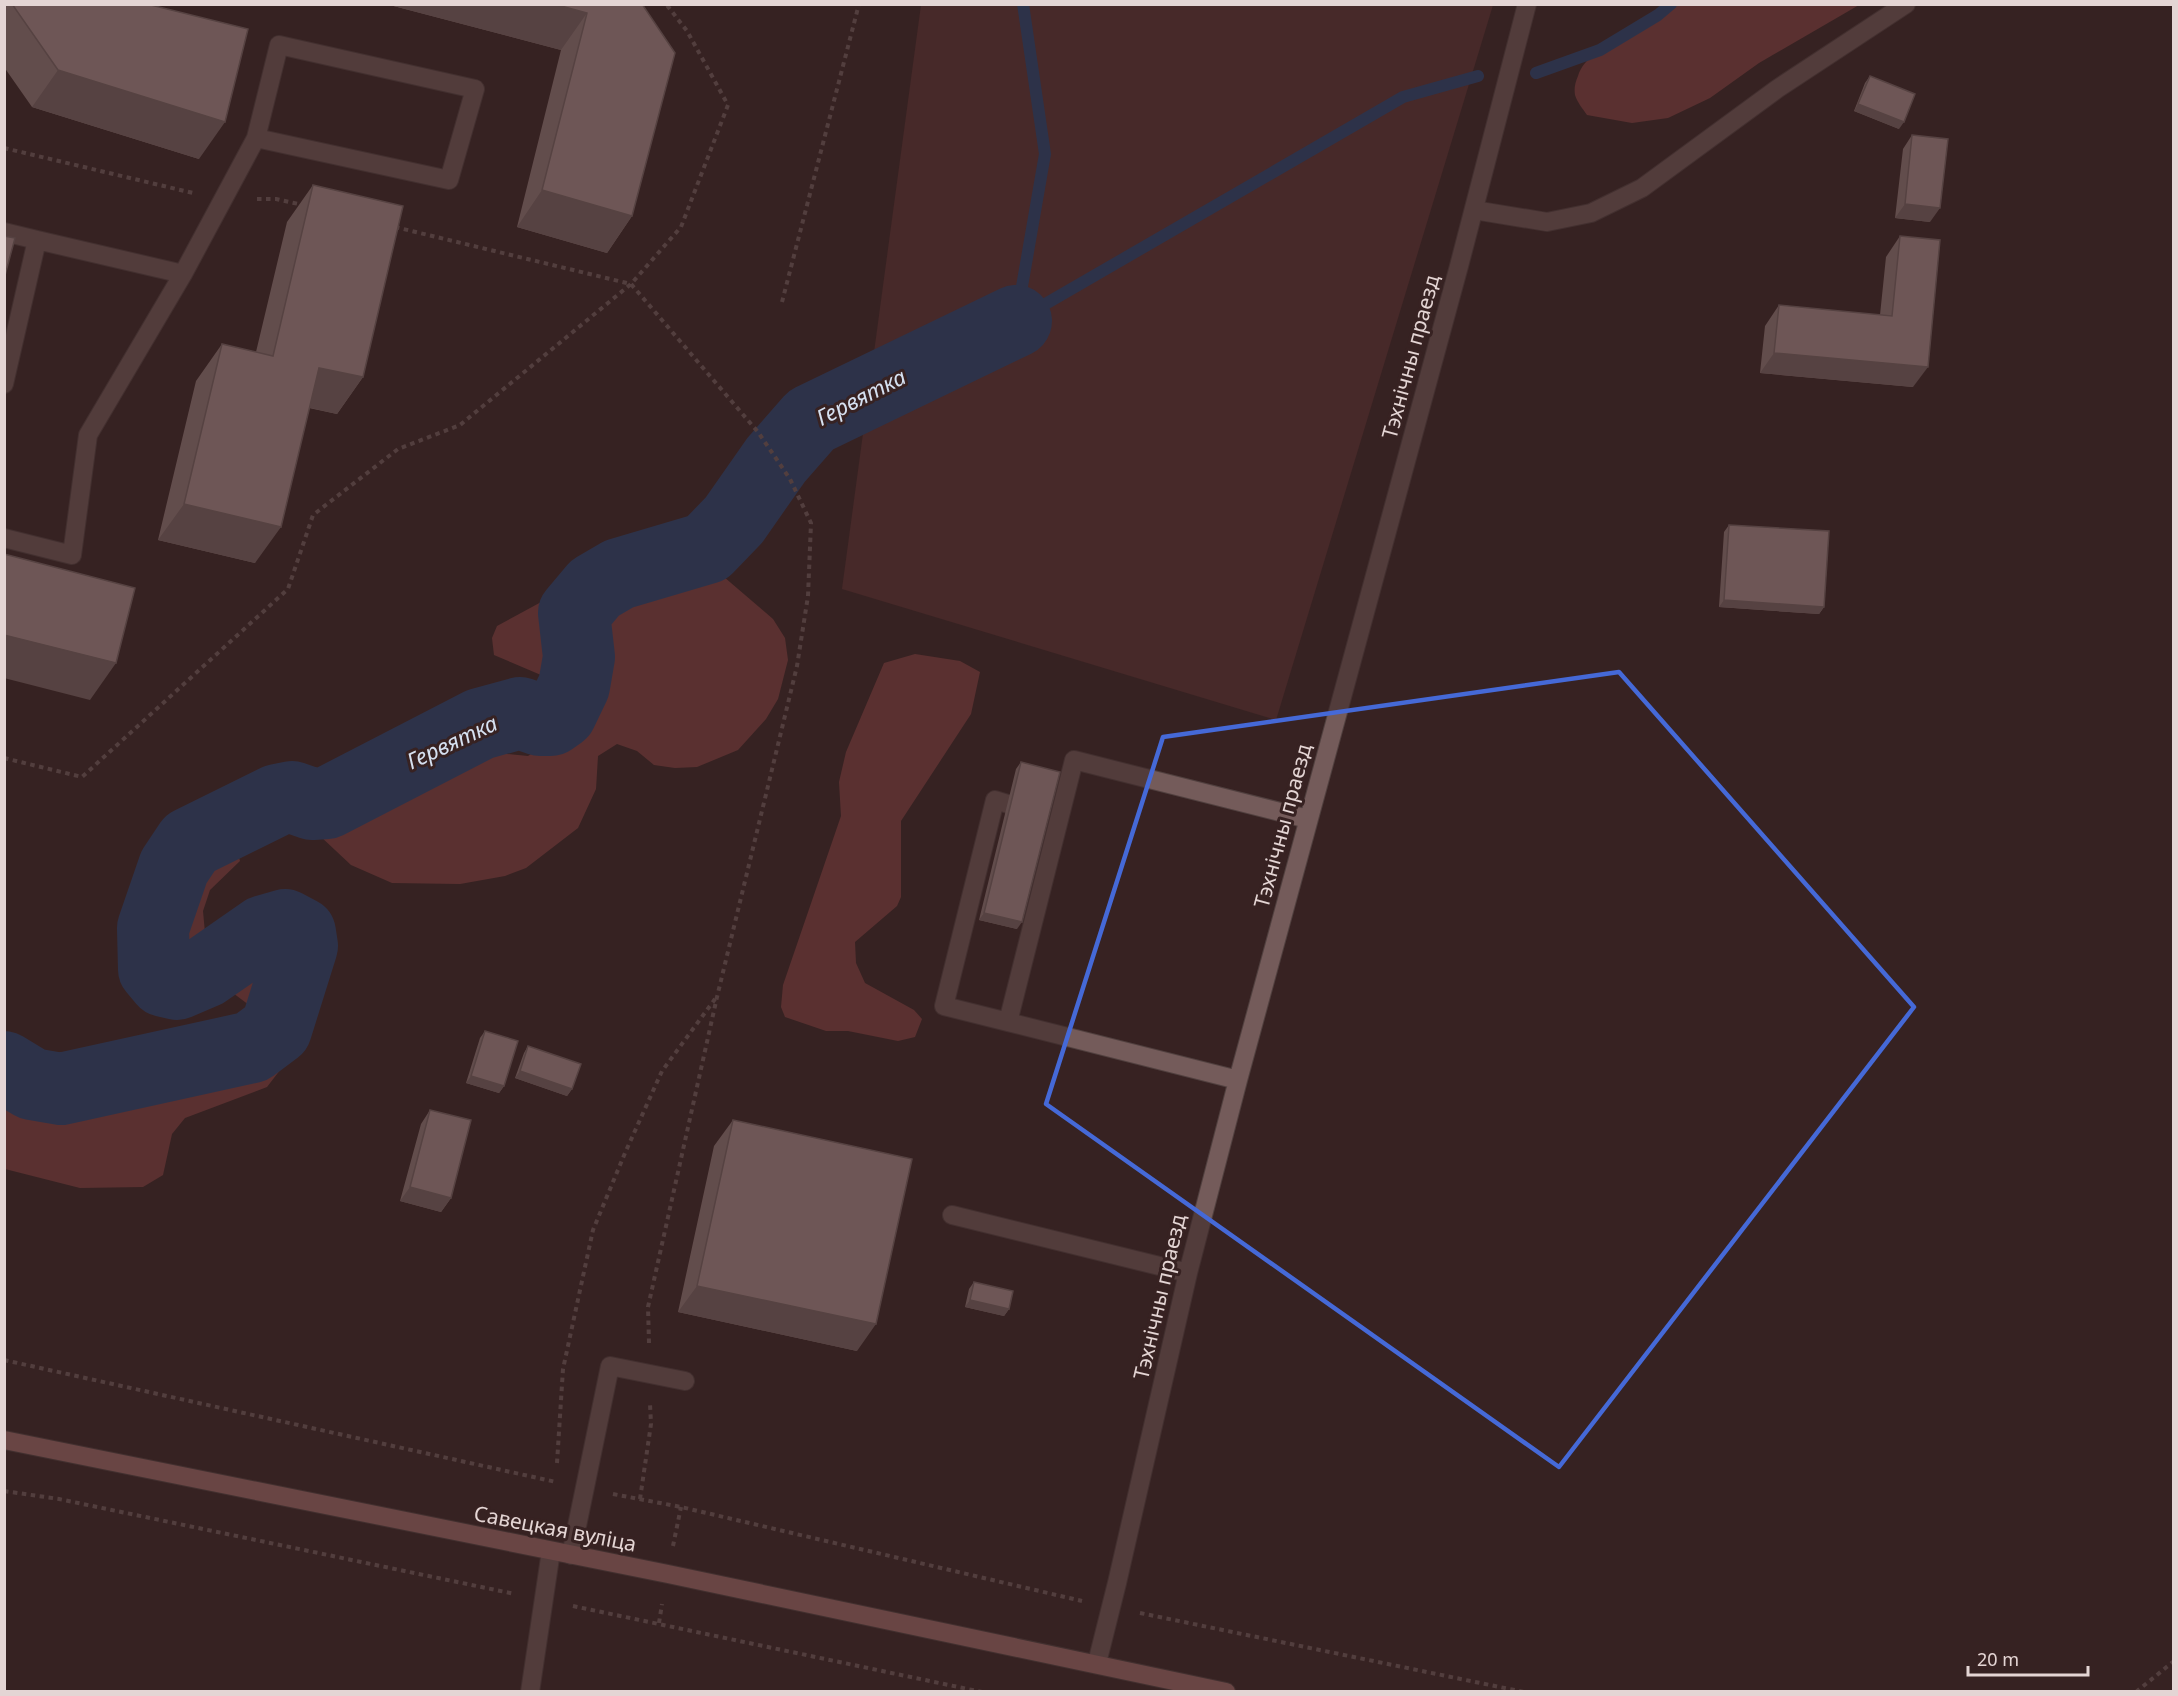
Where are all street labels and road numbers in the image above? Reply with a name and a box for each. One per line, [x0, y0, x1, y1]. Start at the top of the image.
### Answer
street label: Тэхнічны праезд [1375, 271, 1445, 442]
street label: Тэхнічны праезд [1247, 740, 1317, 911]
street label: Тэхнічны праезд [1126, 1211, 1192, 1382]
street label: Савецкая вуліца [472, 1499, 639, 1557]

